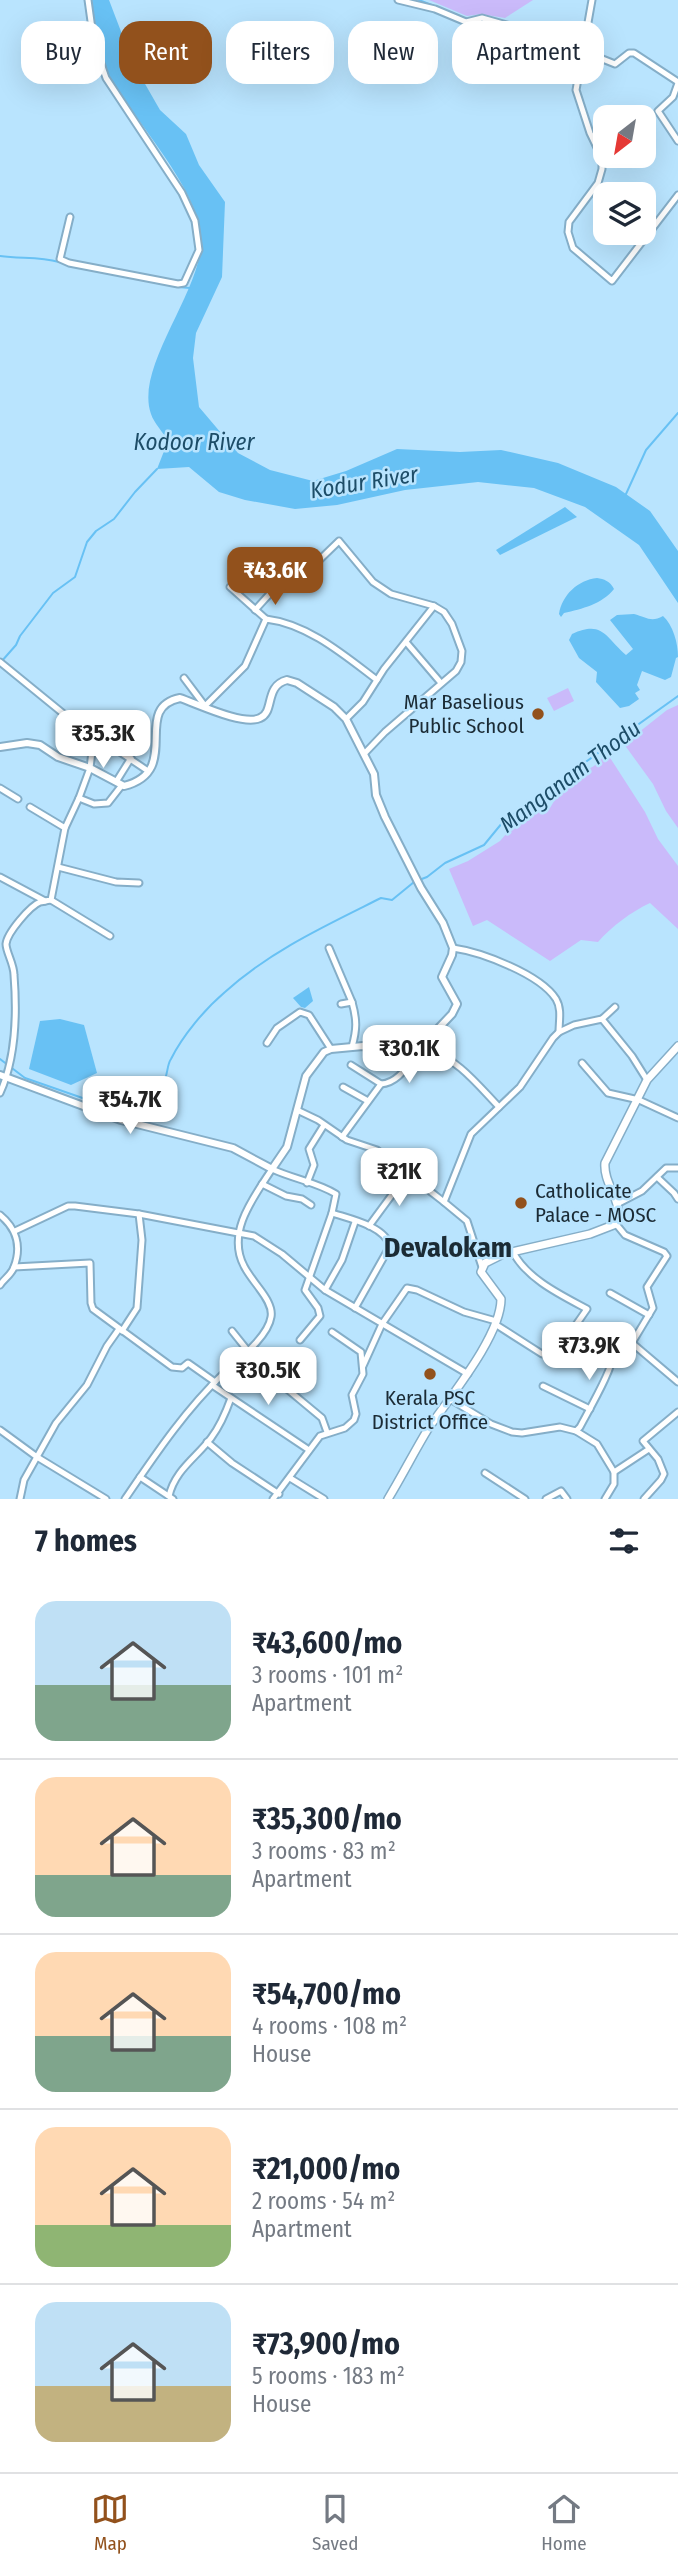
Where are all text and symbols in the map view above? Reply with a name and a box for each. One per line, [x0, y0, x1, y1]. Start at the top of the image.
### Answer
chip: Buy [21, 21, 105, 84]
chip: Rent [119, 21, 212, 84]
chip: Filters [226, 21, 334, 84]
chip: New [348, 21, 438, 84]
chip: Apartment [452, 21, 604, 84]
north arrow [593, 105, 656, 168]
map controls [593, 105, 656, 245]
button: layers [593, 182, 656, 245]
water label: Kodoor River [134, 428, 255, 456]
water label: Kodur River [308, 460, 421, 504]
pin: ₹43.6K [218, 548, 332, 607]
text: ₹43.6K [243, 556, 307, 584]
place label: Mar Baselious Public School [404, 689, 524, 739]
marker: Mar Baselious Public School [530, 706, 546, 722]
pin: ₹35.3K [46, 710, 160, 770]
water label: Manganam Thodu [494, 714, 646, 838]
text: ₹35.3K [71, 719, 135, 747]
pin: ₹30.1K [352, 1026, 466, 1085]
text: ₹30.1K [379, 1034, 439, 1062]
pin: ₹54.7K [73, 1076, 187, 1136]
text: ₹54.7K [99, 1085, 161, 1113]
pin: ₹21K [358, 1148, 440, 1208]
text: ₹21K [377, 1157, 421, 1185]
place label: Catholicate Palace - MOSC [535, 1178, 657, 1228]
marker: Catholicate Palace - MOSC [513, 1195, 529, 1211]
district label: Devalokam [384, 1231, 512, 1264]
pin: ₹73.9K [532, 1322, 646, 1382]
text: ₹73.9K [558, 1331, 620, 1359]
pin: ₹30.5K [211, 1348, 325, 1407]
text: ₹30.5K [236, 1356, 300, 1384]
marker: Kerala PSC District Office [422, 1366, 438, 1382]
place label: Kerala PSC District Office [372, 1385, 488, 1435]
icon: filters [605, 1522, 643, 1560]
text: 7 homes [35, 1523, 137, 1559]
text: ₹43,600/mo [252, 1625, 402, 1661]
icon: home [91, 1629, 175, 1713]
text: 3 rooms · 101 m² [252, 1661, 403, 1689]
text: Apartment [252, 1689, 352, 1717]
text: ₹35,300/mo [252, 1801, 402, 1837]
icon: home [91, 1805, 175, 1889]
text: 3 rooms · 83 m² [252, 1837, 396, 1865]
text: Apartment [252, 1865, 352, 1893]
text: ₹54,700/mo [252, 1976, 401, 2012]
icon: home [91, 1980, 175, 2064]
text: 4 rooms · 108 m² [252, 2012, 407, 2040]
text: House [252, 2040, 311, 2068]
text: ₹21,000/mo [252, 2151, 400, 2187]
icon: home [91, 2155, 175, 2239]
text: 2 rooms · 54 m² [252, 2187, 395, 2215]
text: Apartment [252, 2215, 352, 2243]
text: ₹73,900/mo [252, 2326, 400, 2362]
icon: home [91, 2330, 175, 2414]
text: 5 rooms · 183 m² [252, 2362, 405, 2390]
text: House [252, 2390, 311, 2418]
tab: Map [91, 2490, 129, 2555]
tab: Saved [312, 2490, 358, 2555]
tab: Home [541, 2490, 587, 2555]

